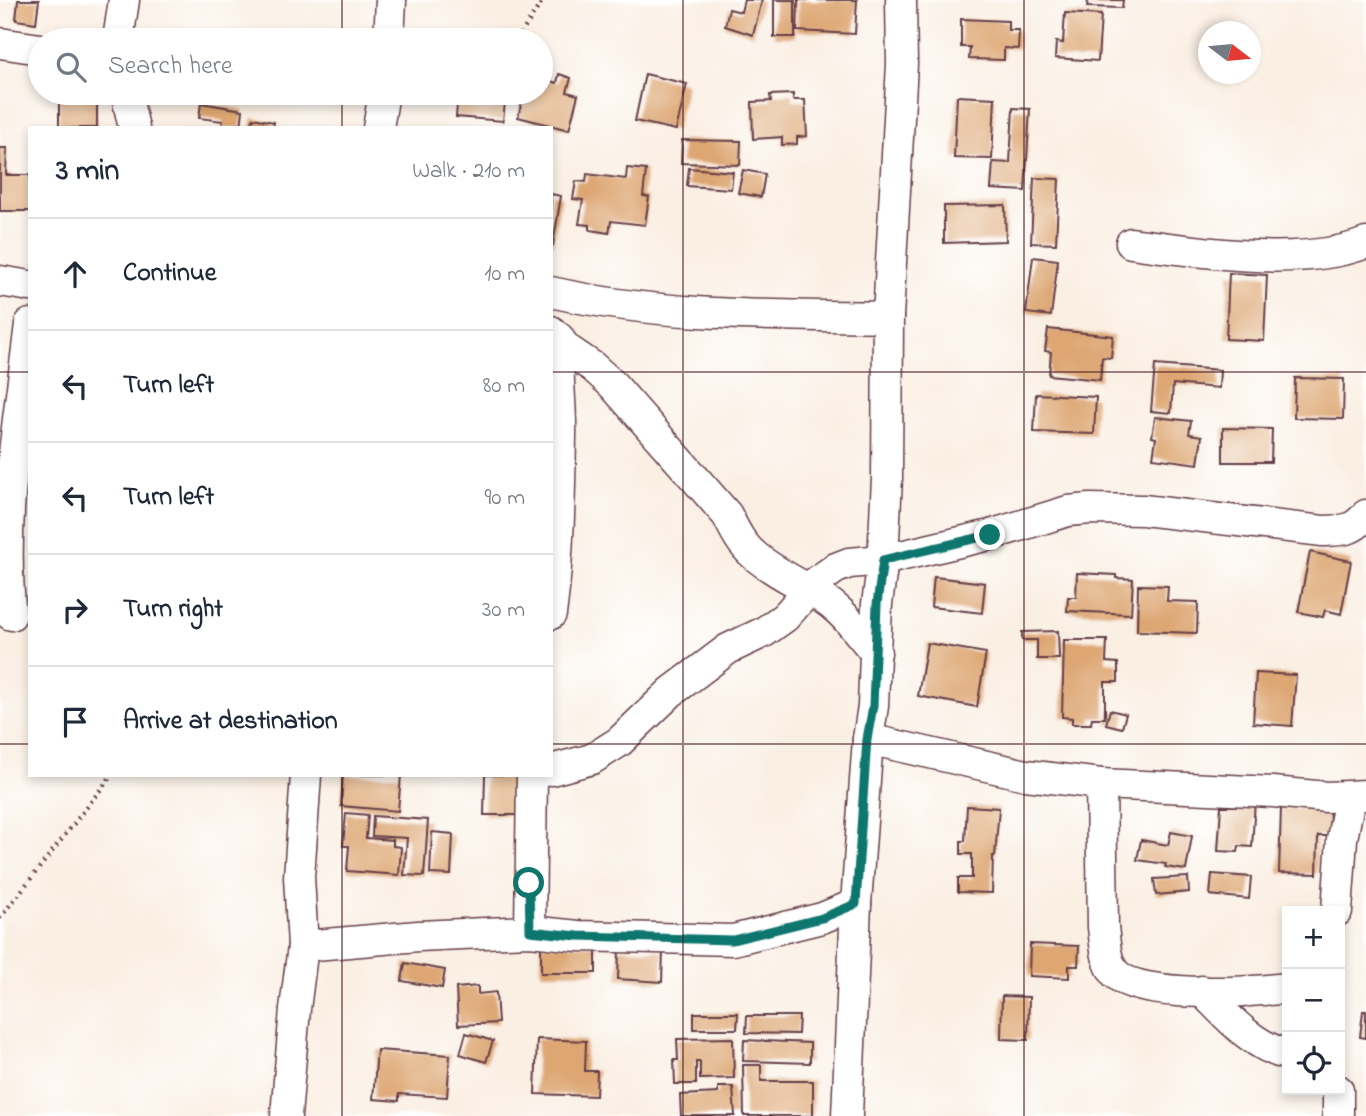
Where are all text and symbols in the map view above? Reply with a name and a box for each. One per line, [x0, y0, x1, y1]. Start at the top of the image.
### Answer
north arrow [1198, 21, 1261, 84]
search box [28, 28, 553, 105]
icon: search [52, 48, 90, 86]
text: Search here [108, 48, 233, 86]
text: 3 min [56, 150, 119, 194]
text: Walk · 210 m [412, 155, 525, 188]
icon: ahead [56, 255, 94, 293]
text: Continue [123, 255, 216, 293]
text: 10 m [484, 258, 525, 291]
icon: left [56, 367, 94, 405]
text: Turn left [123, 367, 214, 405]
text: 80 m [483, 370, 525, 403]
icon: left [56, 479, 94, 517]
text: Turn left [123, 479, 214, 517]
text: 90 m [485, 482, 525, 515]
route end [974, 519, 1005, 550]
icon: right [56, 591, 94, 629]
text: Turn right [123, 591, 223, 629]
text: 30 m [482, 594, 525, 627]
icon: arrive [56, 703, 94, 741]
text: Arrive at destination [123, 703, 338, 741]
route start [513, 867, 544, 898]
map controls [1282, 906, 1345, 1095]
button: + [1282, 906, 1345, 969]
button: − [1282, 969, 1345, 1032]
button: locate [1282, 1032, 1345, 1095]

